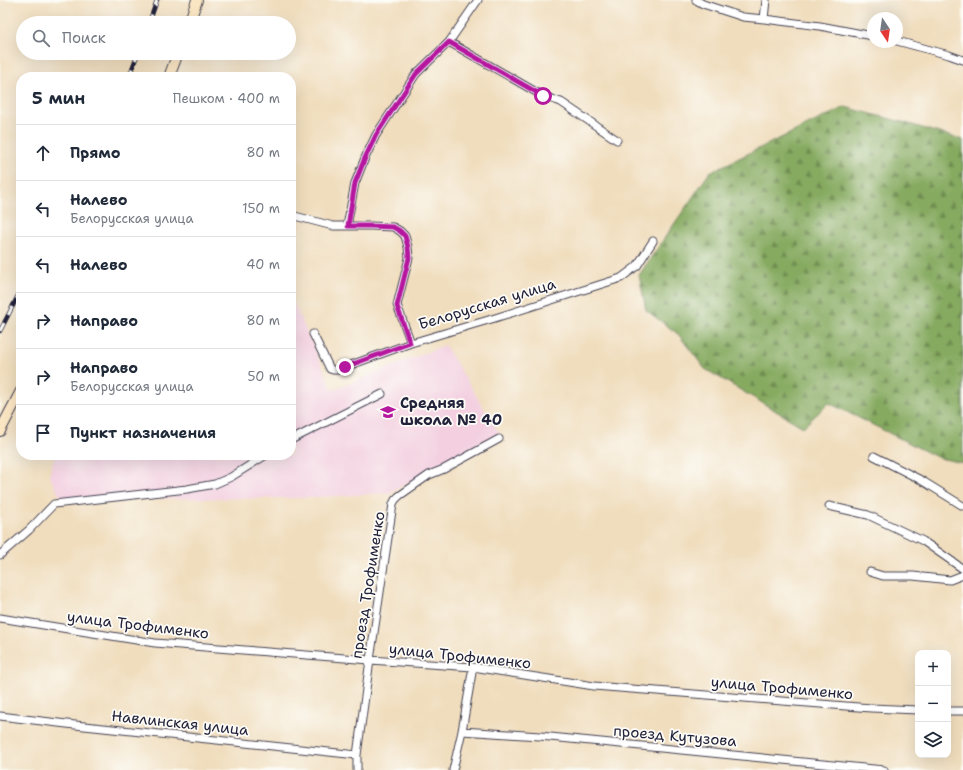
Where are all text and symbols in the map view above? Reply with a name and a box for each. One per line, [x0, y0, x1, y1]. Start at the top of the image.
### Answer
north arrow [867, 12, 903, 48]
search box [16, 16, 296, 60]
icon: search [30, 27, 52, 49]
text: Поиск [62, 28, 106, 48]
text: 5 мин [32, 87, 85, 109]
route start [534, 87, 552, 105]
text: Пешком · 400 m [173, 90, 280, 107]
icon: ahead [32, 142, 54, 164]
text: Прямо [70, 143, 120, 163]
text: 80 m [246, 144, 280, 161]
text: Налево [70, 190, 128, 210]
icon: left [32, 198, 54, 220]
text: 150 m [242, 200, 280, 217]
text: Белорусская улица [70, 210, 194, 227]
icon: left [32, 254, 54, 276]
text: Налево [70, 255, 128, 275]
text: 40 m [246, 256, 280, 273]
street label: Белорусская улица [416, 273, 559, 334]
icon: right [32, 310, 54, 332]
text: Направо [70, 311, 138, 331]
text: 80 m [246, 312, 280, 329]
text: Направо [70, 358, 138, 378]
route end [336, 358, 354, 376]
icon: right [32, 366, 54, 388]
text: 50 m [247, 368, 280, 385]
text: Белорусская улица [70, 378, 194, 395]
place label: Средняя школа № 40 [400, 393, 502, 430]
school or university icon: Средняя школа № 40 [379, 403, 397, 421]
icon: arrive [32, 422, 54, 444]
text: Пункт назначения [70, 423, 216, 443]
street label: проезд Трофименко [346, 510, 390, 660]
street label: улица Трофименко [66, 606, 210, 644]
street label: улица Трофименко [388, 639, 532, 673]
map controls [915, 650, 951, 758]
button: + [915, 650, 951, 686]
street label: улица Трофименко [710, 672, 854, 704]
button: − [915, 686, 951, 722]
street label: Навлинская улица [110, 706, 250, 740]
street label: проезд Кутузова [612, 721, 738, 751]
button: layers [915, 722, 951, 758]

